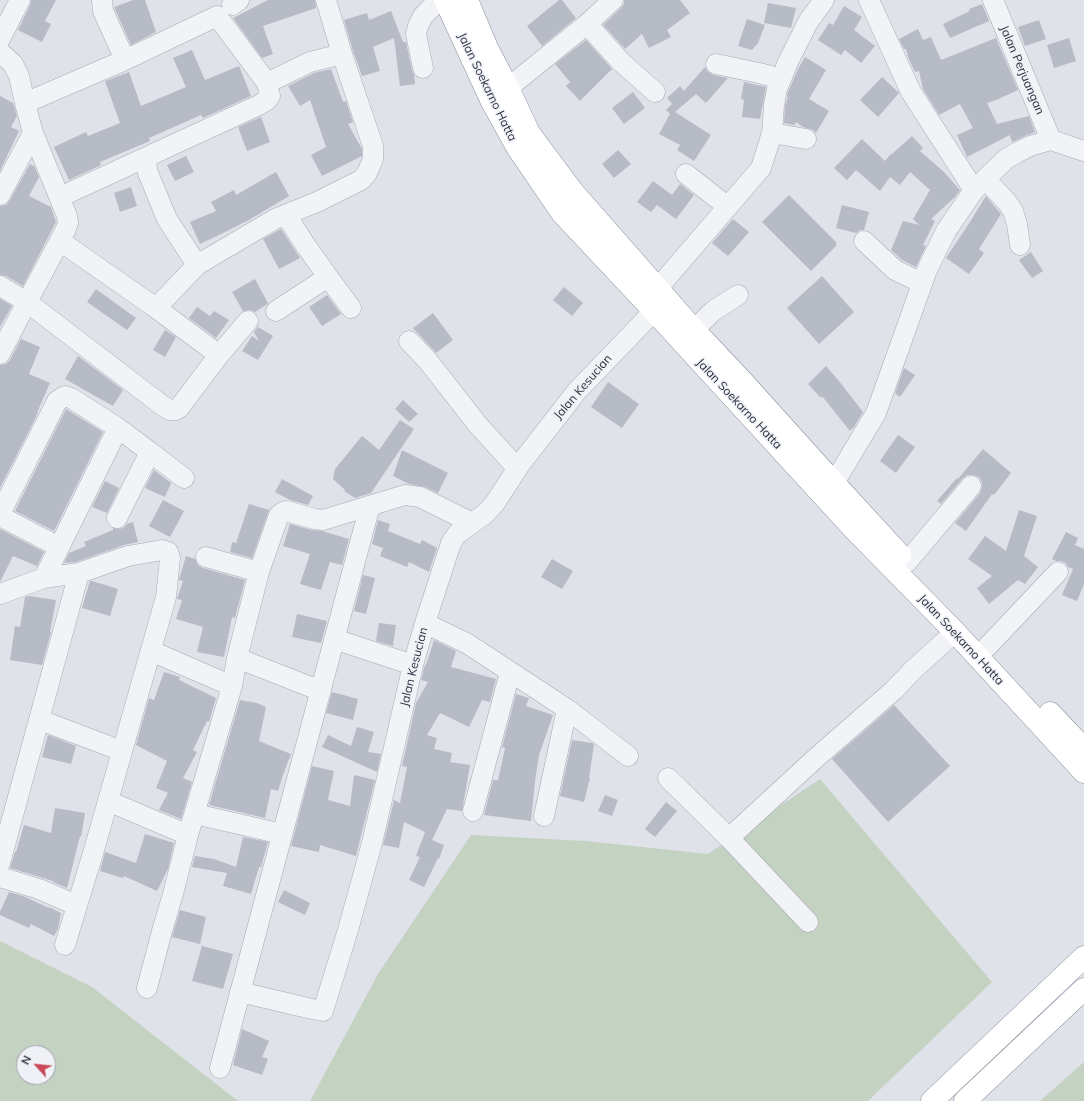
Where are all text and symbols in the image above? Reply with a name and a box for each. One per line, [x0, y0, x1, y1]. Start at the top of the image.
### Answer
street label: Jalan Perjuangan [997, 23, 1047, 117]
street label: Jalan Soekarno Hatta [455, 30, 519, 144]
street label: Jalan Kesucian [551, 352, 615, 422]
street label: Jalan Soekarno Hatta [693, 356, 785, 452]
street label: Jalan Soekarno Hatta [915, 592, 1007, 688]
street label: Jalan Kesucian [397, 626, 431, 708]
north arrow [16, 1045, 56, 1085]
text: N [18, 1053, 34, 1067]

